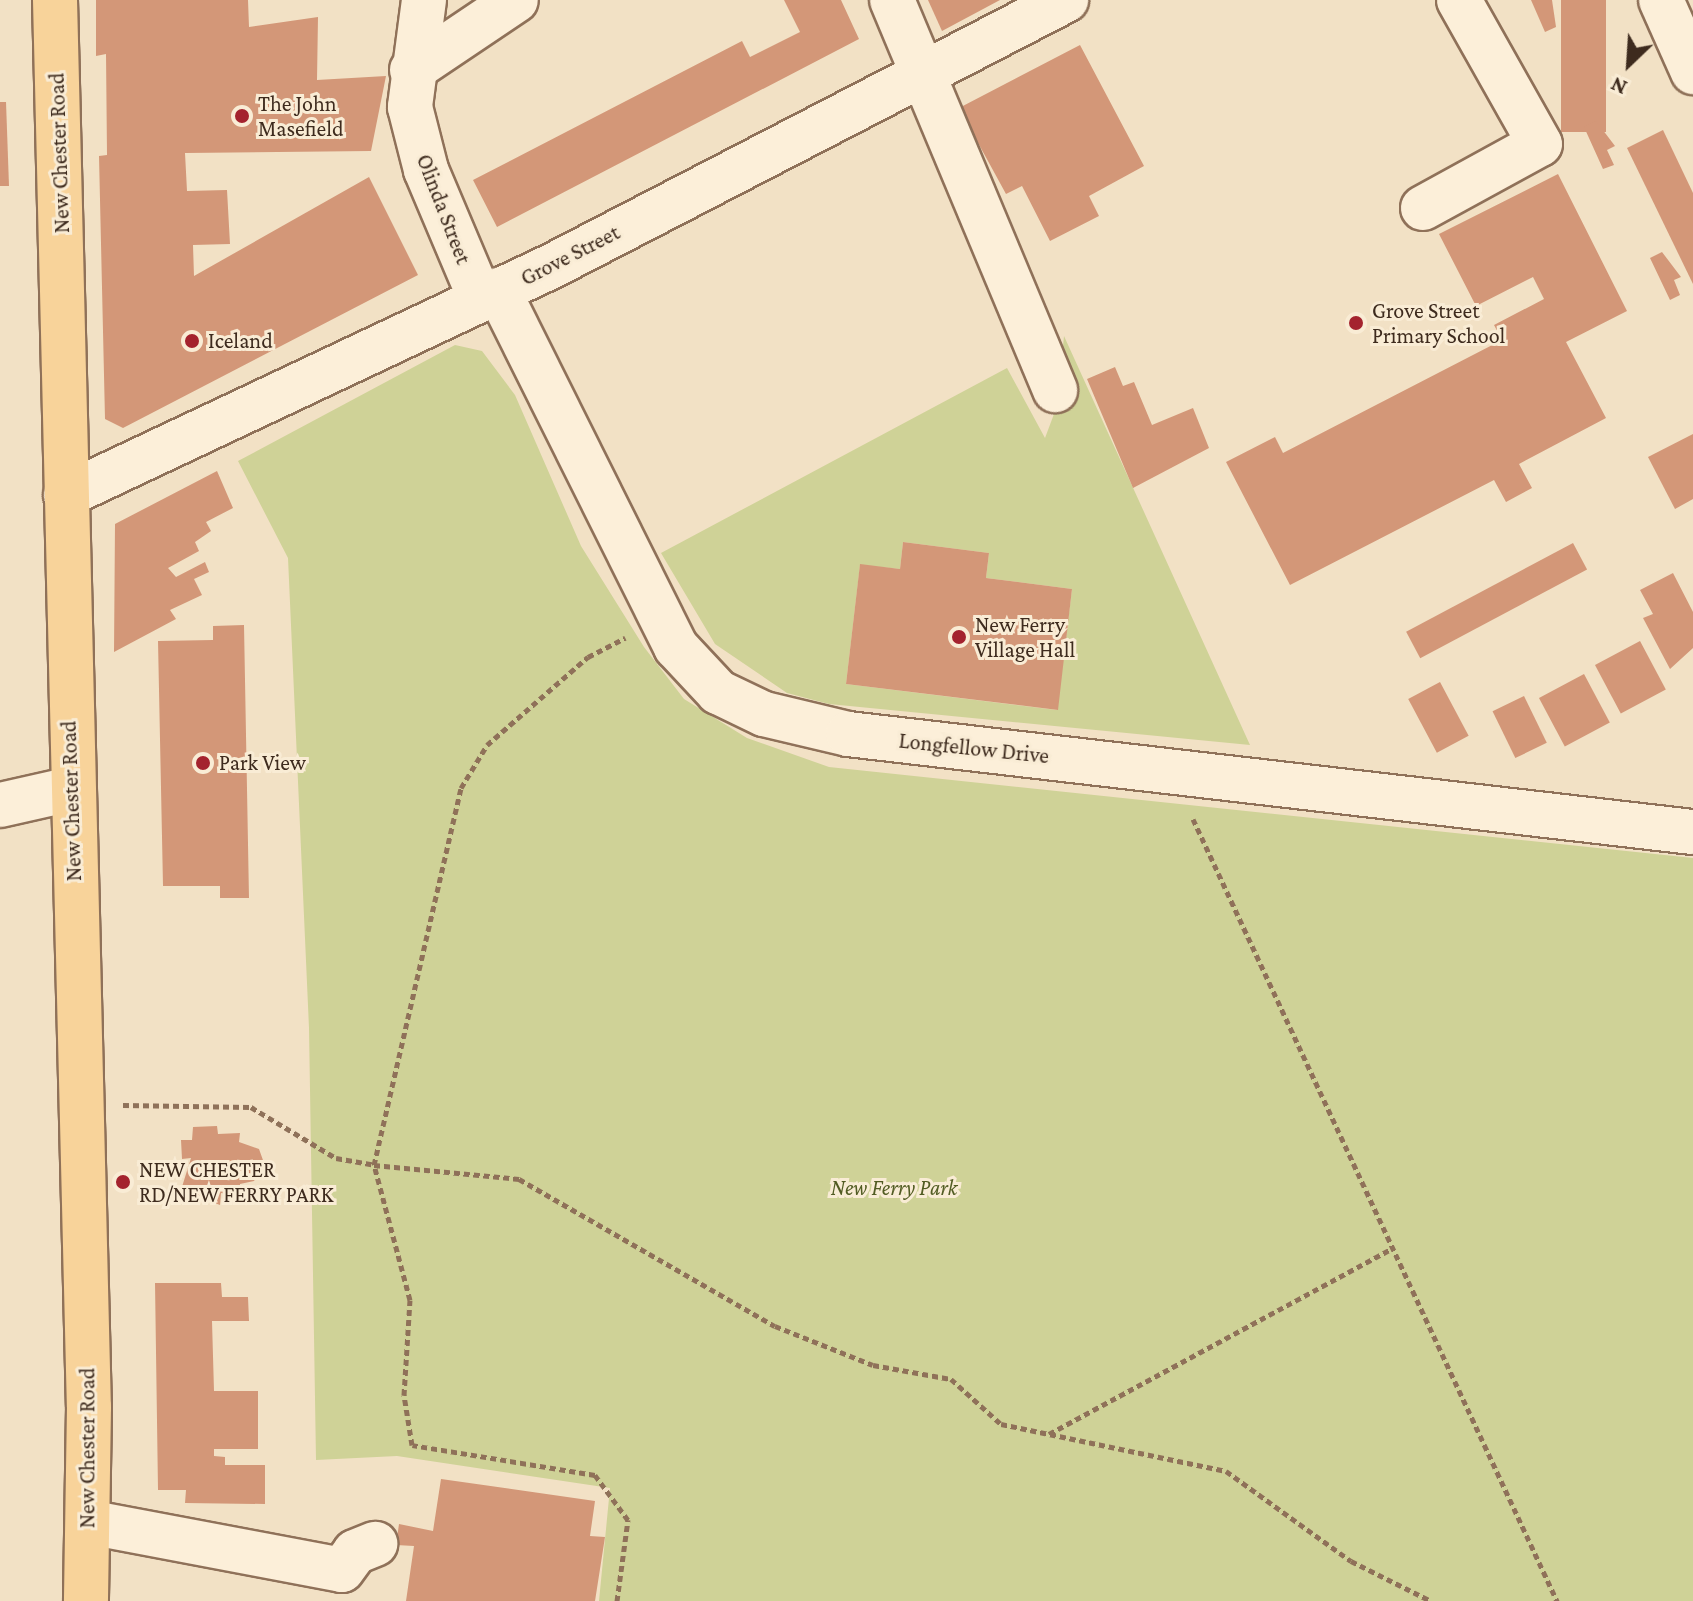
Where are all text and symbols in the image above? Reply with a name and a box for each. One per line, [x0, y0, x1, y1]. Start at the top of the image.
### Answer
north arrow [1589, 24, 1669, 104]
street label: New Chester Road [43, 72, 75, 234]
text: N [1607, 72, 1631, 101]
place label: The John Masefield [258, 90, 344, 142]
marker: The John Masefield [233, 107, 251, 125]
street label: Olinda Street [411, 150, 477, 268]
street label: Grove Street [516, 219, 624, 291]
place label: Grove Street Primary School [1372, 297, 1505, 348]
marker: Grove Street Primary School [1347, 314, 1365, 332]
place label: Iceland [208, 328, 273, 354]
marker: Iceland [183, 332, 201, 350]
place label: New Ferry Village Hall [975, 611, 1075, 662]
marker: New Ferry Village Hall [950, 628, 968, 646]
street label: New Chester Road [55, 720, 87, 882]
street label: Longfellow Drive [898, 727, 1050, 769]
place label: Park View [219, 750, 306, 776]
marker: Park View [194, 754, 212, 772]
place label: NEW CHESTER RD/NEW FERRY PARK [139, 1156, 333, 1208]
marker: NEW CHESTER RD/NEW FERRY PARK [114, 1173, 132, 1191]
park label: New Ferry Park [831, 1175, 957, 1201]
street label: New Chester Road [74, 1368, 100, 1528]

